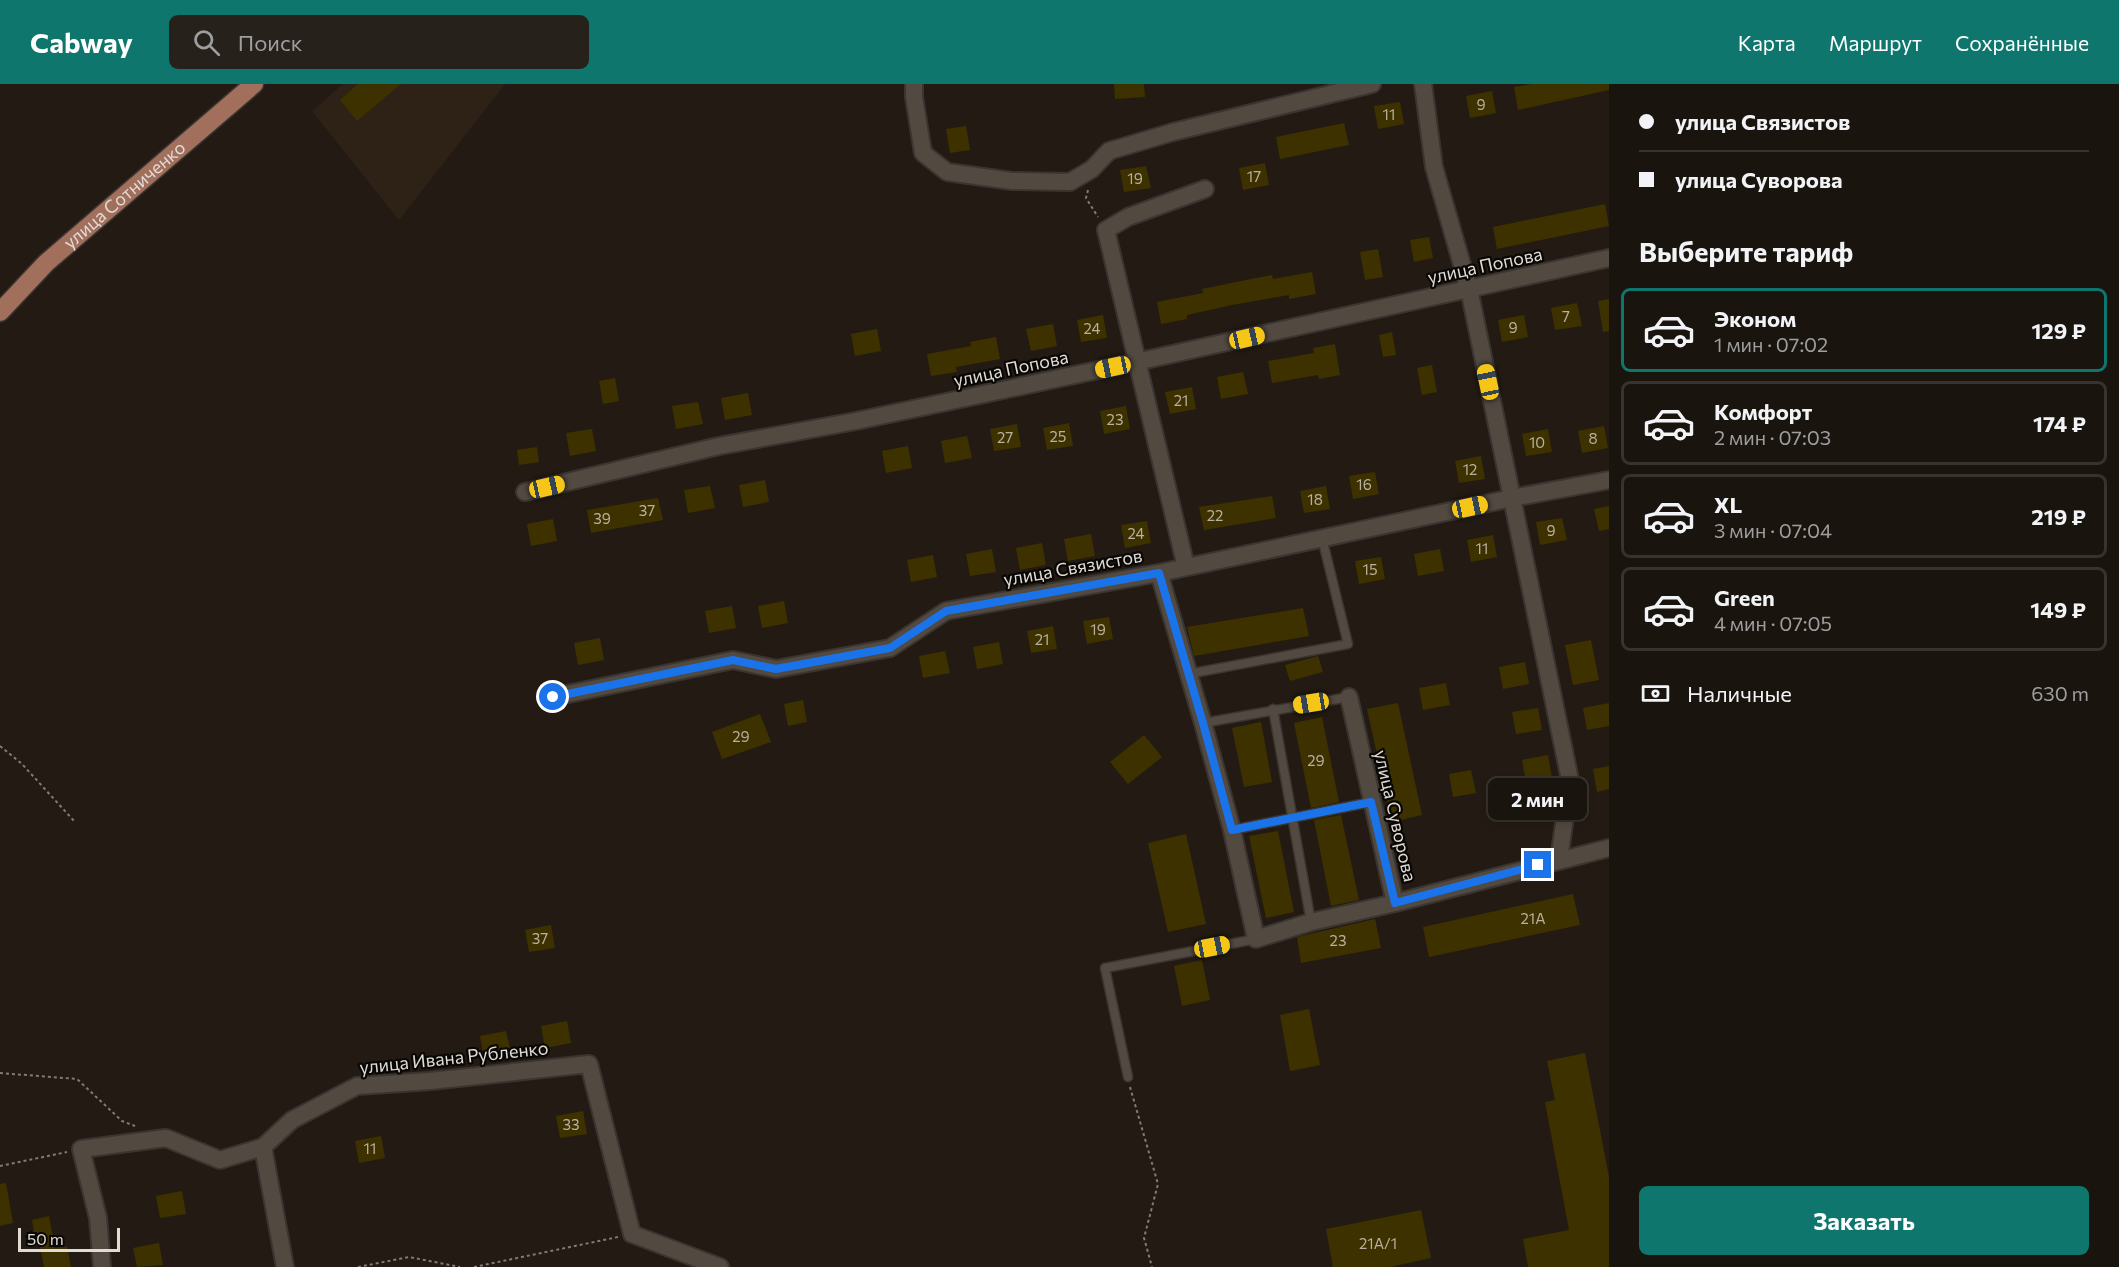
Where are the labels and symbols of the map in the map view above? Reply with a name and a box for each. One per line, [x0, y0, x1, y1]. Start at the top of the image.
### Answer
house number: 9 [1476, 95, 1486, 113]
house number: 11 [1383, 105, 1395, 123]
street label: улица Сотниченко [58, 136, 190, 253]
house number: 17 [1247, 167, 1261, 185]
house number: 19 [1127, 169, 1143, 187]
street label: улица Попова [1425, 242, 1544, 288]
house number: 7 [1562, 307, 1570, 325]
house number: 9 [1508, 318, 1518, 336]
house number: 24 [1083, 319, 1101, 337]
car [1227, 325, 1267, 351]
street label: улица Попова [951, 345, 1070, 391]
car [1094, 354, 1132, 380]
car [1475, 363, 1501, 401]
house number: 21 [1174, 391, 1188, 409]
house number: 23 [1107, 410, 1123, 428]
house number: 25 [1050, 427, 1066, 445]
house number: 27 [997, 428, 1013, 446]
house number: 8 [1588, 429, 1598, 447]
house number: 10 [1529, 433, 1545, 451]
house number: 12 [1463, 460, 1477, 478]
car [527, 474, 567, 500]
house number: 16 [1356, 475, 1372, 493]
house number: 18 [1307, 490, 1323, 508]
car [1451, 494, 1489, 520]
house number: 37 [639, 501, 655, 519]
house number: 22 [1207, 506, 1223, 524]
house number: 39 [593, 509, 611, 527]
house number: 9 [1546, 521, 1556, 539]
house number: 24 [1127, 524, 1145, 542]
house number: 11 [1476, 539, 1488, 557]
street label: улица Связистов [1002, 544, 1144, 590]
house number: 15 [1362, 560, 1378, 578]
house number: 19 [1090, 620, 1106, 638]
house number: 21 [1035, 630, 1049, 648]
route start [539, 683, 566, 710]
car [1292, 691, 1330, 715]
house number: 29 [732, 727, 750, 745]
street label: улица Суворова [1370, 748, 1422, 884]
house number: 29 [1307, 751, 1325, 769]
callout: 2 мин [1488, 778, 1588, 820]
route end [1524, 851, 1551, 878]
house number: 21А [1520, 909, 1546, 927]
house number: 37 [532, 929, 548, 947]
house number: 23 [1330, 931, 1346, 949]
car [1193, 935, 1231, 959]
street label: улица Ивана Рубленко [358, 1036, 549, 1078]
house number: 33 [562, 1115, 580, 1133]
house number: 11 [364, 1139, 376, 1157]
scale bar [18, 1225, 120, 1252]
house number: 21А/1 [1359, 1234, 1397, 1252]

